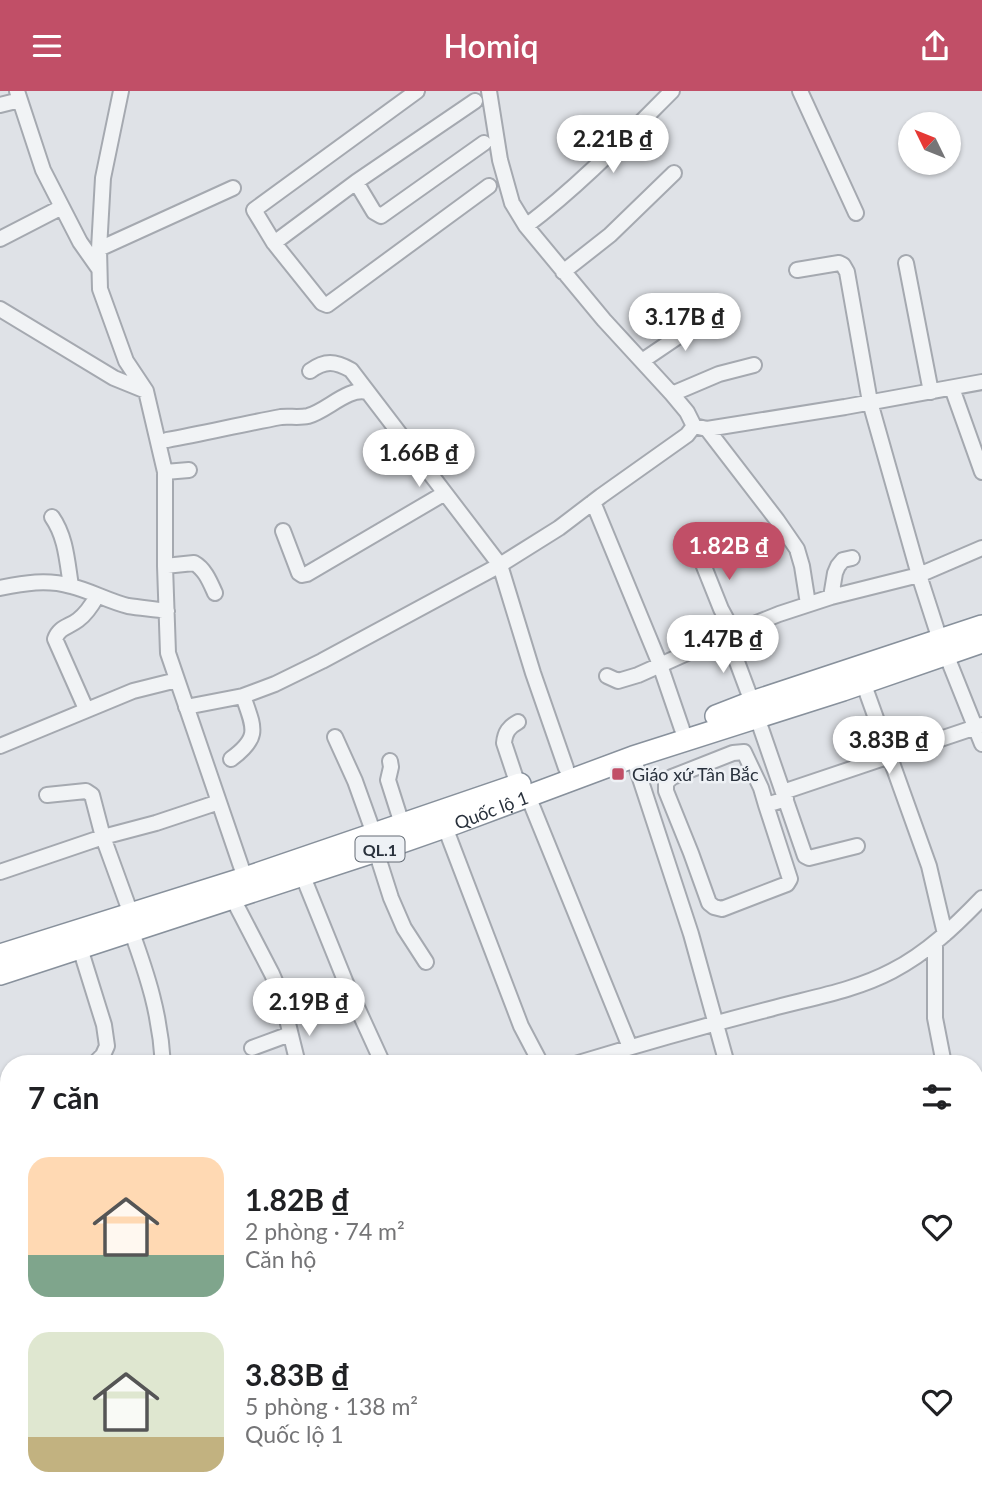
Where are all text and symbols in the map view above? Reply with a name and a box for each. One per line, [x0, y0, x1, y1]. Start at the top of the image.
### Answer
text: Homiq [444, 26, 538, 65]
icon: menu [28, 27, 66, 65]
icon: share [916, 27, 954, 65]
north arrow [898, 112, 961, 175]
map controls [898, 112, 961, 175]
pin: 2.21B ₫ [548, 115, 678, 175]
text: 2.21B ₫ [573, 124, 653, 152]
pin: 3.17B ₫ [620, 293, 750, 353]
text: 3.17B ₫ [645, 302, 725, 330]
pin: 1.66B ₫ [354, 429, 484, 489]
text: 1.66B ₫ [379, 438, 459, 466]
pin: 1.82B ₫ [664, 523, 794, 582]
text: 1.82B ₫ [689, 531, 769, 559]
pin: 1.47B ₫ [658, 615, 788, 675]
text: 1.47B ₫ [683, 624, 763, 652]
pin: 3.83B ₫ [824, 717, 954, 776]
text: 3.83B ₫ [849, 725, 929, 753]
place label: Giáo xứ Tân Bắc [632, 763, 759, 785]
marker: Giáo xứ Tân Bắc [610, 766, 626, 782]
street label: Quốc lộ 1 [451, 786, 531, 834]
road number: QL.1 [356, 837, 404, 862]
pin: 2.19B ₫ [244, 979, 374, 1038]
text: 2.19B ₫ [269, 987, 349, 1015]
icon: filters [918, 1078, 956, 1116]
text: 7 căn [28, 1079, 99, 1115]
text: 1.82B ₫ [245, 1181, 350, 1217]
icon: home [84, 1185, 168, 1269]
icon: heart [918, 1208, 956, 1246]
text: 2 phòng · 74 m² [245, 1217, 405, 1245]
text: Căn hộ [245, 1245, 316, 1273]
text: 3.83B ₫ [245, 1356, 350, 1392]
icon: home [84, 1360, 168, 1444]
icon: heart [918, 1383, 956, 1421]
text: 5 phòng · 138 m² [245, 1392, 418, 1420]
text: Quốc lộ 1 [245, 1420, 344, 1448]

